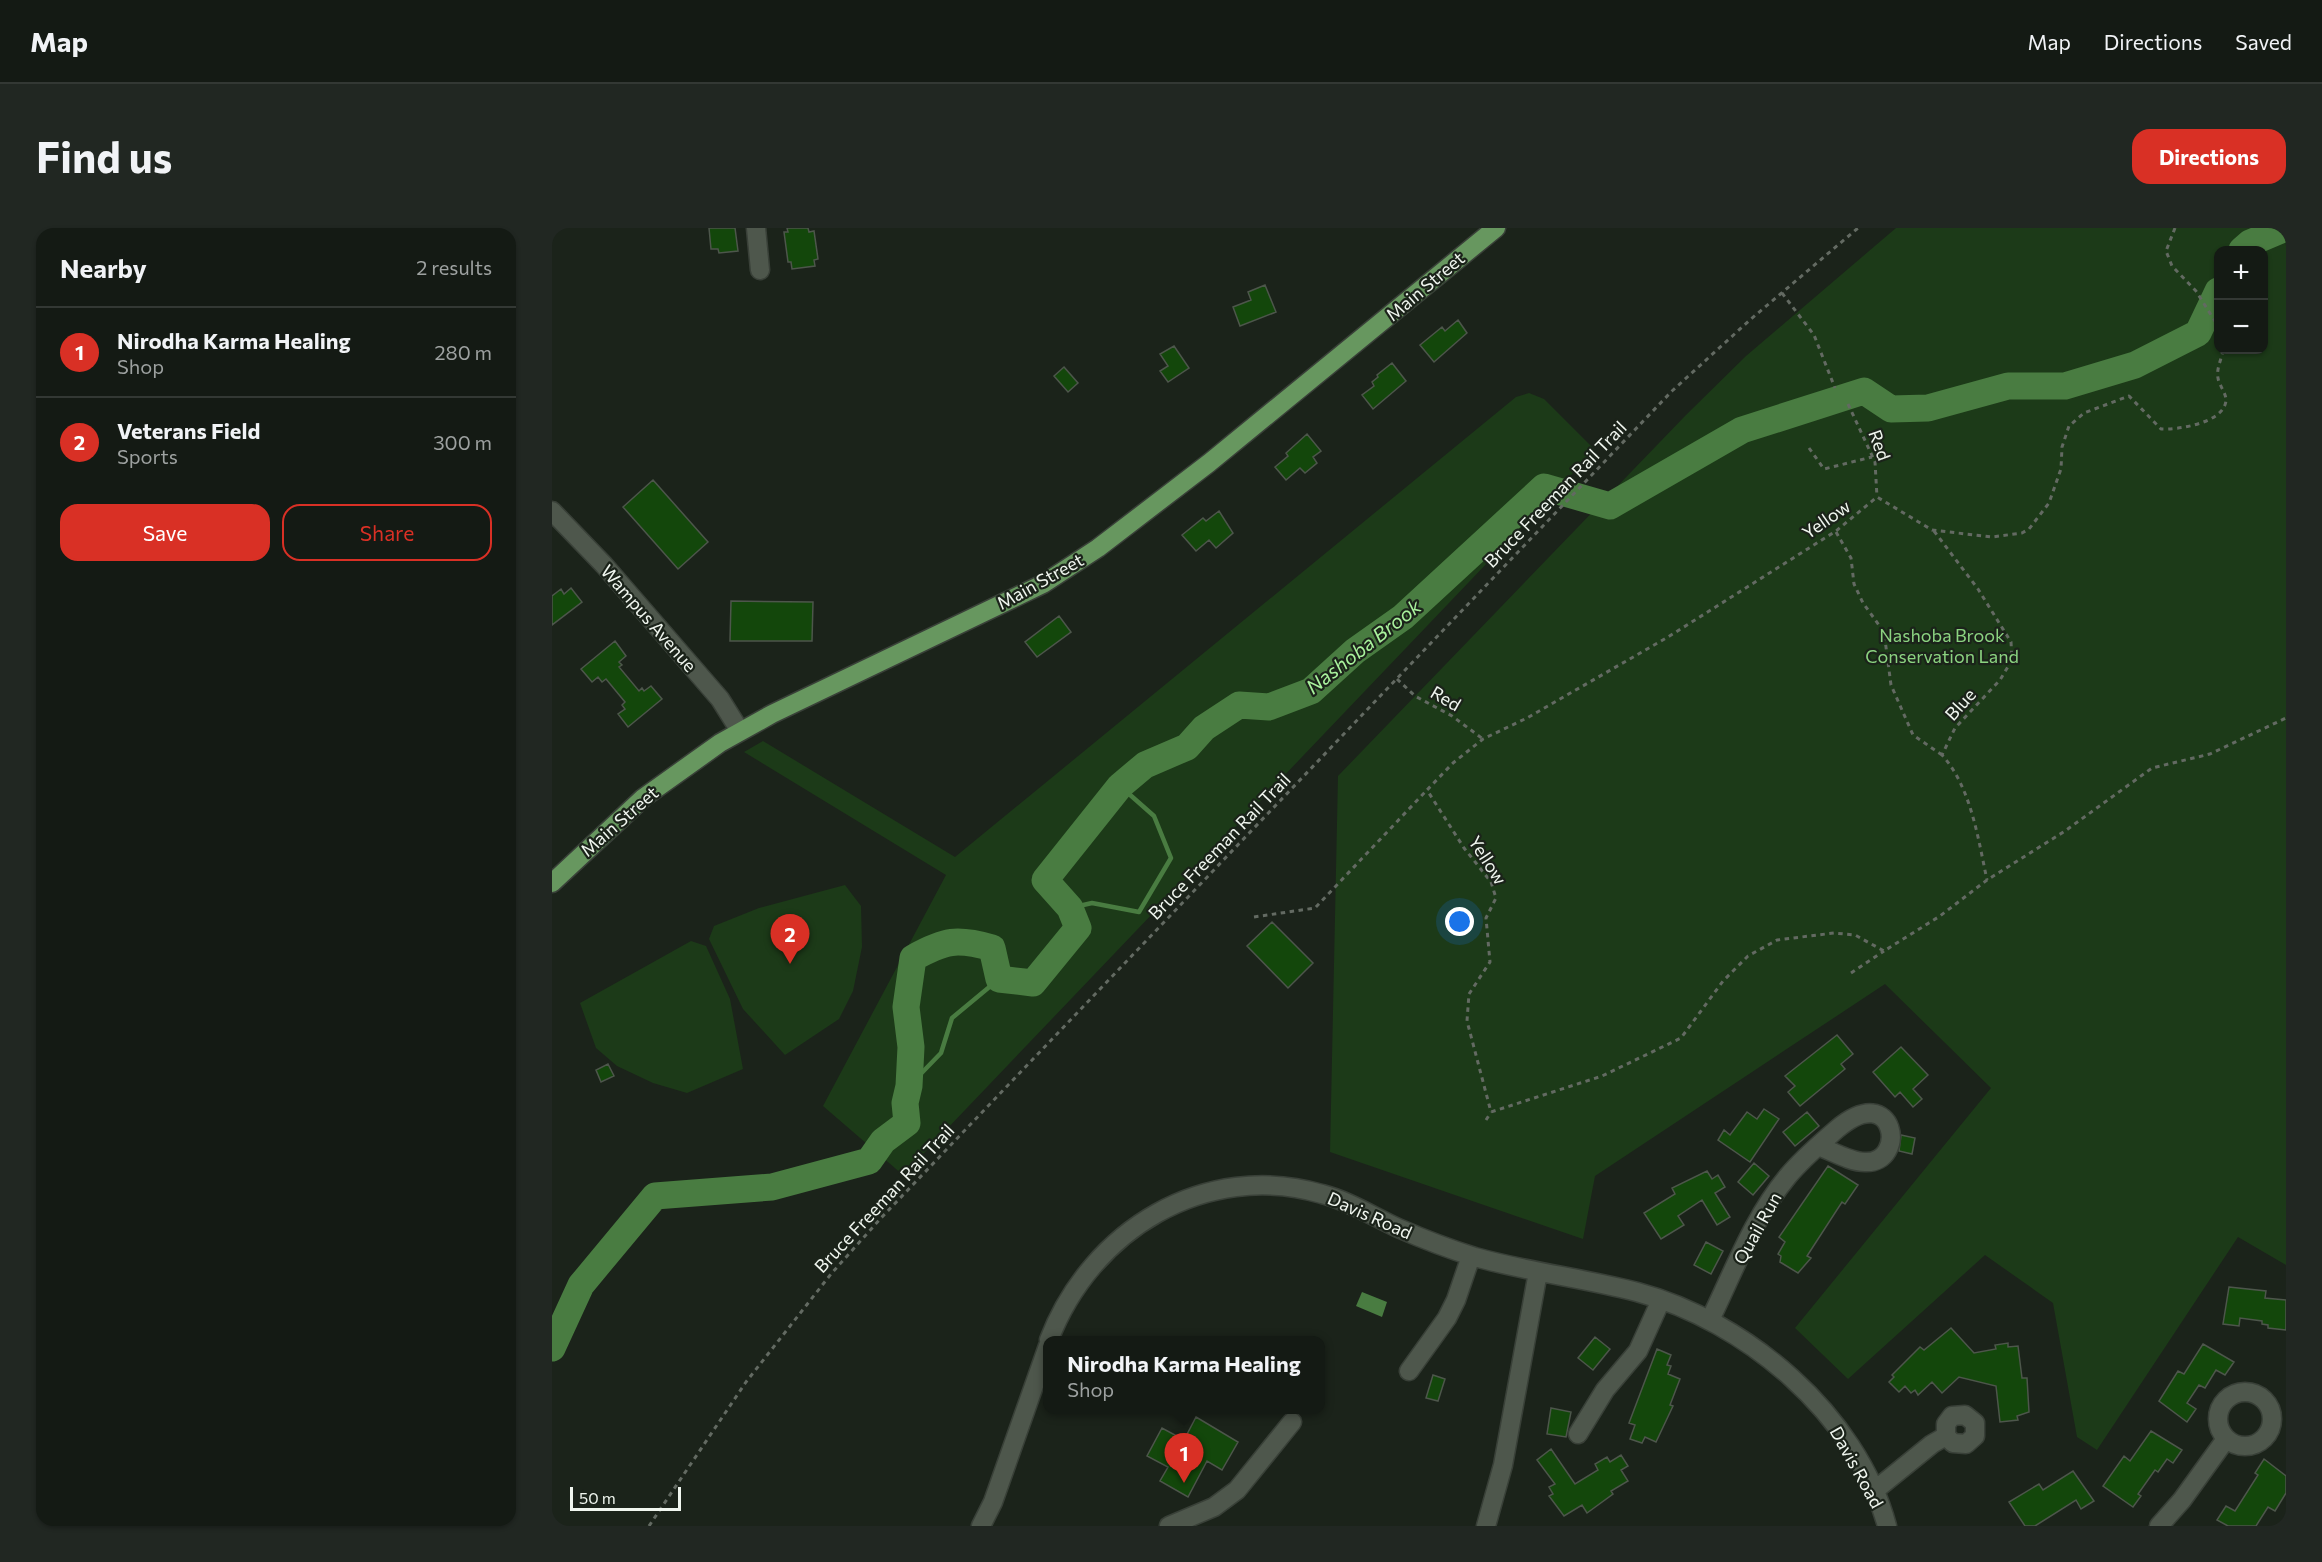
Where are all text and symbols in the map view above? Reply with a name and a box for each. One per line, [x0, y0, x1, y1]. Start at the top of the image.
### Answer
text: Map [30, 24, 88, 58]
text: Map [2028, 29, 2071, 54]
text: Directions [2104, 29, 2202, 54]
text: Saved [2235, 29, 2292, 54]
button: Directions [2132, 129, 2286, 184]
text: Find us [36, 130, 172, 182]
map controls [2214, 246, 2268, 354]
button: + [2214, 246, 2268, 300]
street label: Main Street [1381, 247, 1469, 325]
text: Nearby [60, 252, 147, 283]
text: 2 results [416, 255, 492, 279]
button: − [2214, 300, 2268, 354]
text: Nirodha Karma Healing [117, 327, 351, 354]
text: 1 [75, 340, 84, 364]
text: 280 m [434, 340, 492, 364]
text: Shop [117, 354, 164, 378]
street label: Bruce Freeman Rail Trail [1479, 416, 1631, 572]
text: Veterans Field [117, 417, 260, 444]
street label: Red [1864, 426, 1896, 464]
text: 2 [74, 430, 85, 454]
text: 300 m [433, 430, 492, 454]
text: Sports [117, 444, 178, 468]
street label: Yellow [1798, 495, 1854, 543]
button: Save [60, 504, 270, 561]
button: Share [282, 504, 492, 561]
street label: Main Street [993, 548, 1087, 614]
street label: Wampus Avenue [596, 560, 702, 676]
water label: Nashoba Brook [1301, 593, 1426, 698]
park label: Nashoba Brook Conservation Land [1865, 624, 2019, 667]
street label: Red [1427, 681, 1465, 715]
street label: Blue [1940, 683, 1980, 725]
street label: Bruce Freeman Rail Trail [1143, 768, 1295, 924]
street label: Main Street [576, 781, 662, 861]
street label: Yellow [1464, 832, 1512, 888]
your location [1445, 907, 1474, 936]
pin: 2 [770, 914, 810, 964]
street label: Bruce Freeman Rail Trail [809, 1119, 959, 1277]
street label: Davis Road [1324, 1187, 1416, 1243]
street label: Quail Run [1728, 1188, 1786, 1268]
popup [1043, 1336, 1325, 1414]
text: Nirodha Karma Healing [1067, 1350, 1301, 1377]
text: Shop [1067, 1377, 1114, 1401]
street label: Davis Road [1826, 1422, 1888, 1512]
pin: 1 [1164, 1434, 1204, 1483]
scale bar [570, 1484, 681, 1512]
text: 50 m [579, 1488, 616, 1507]

